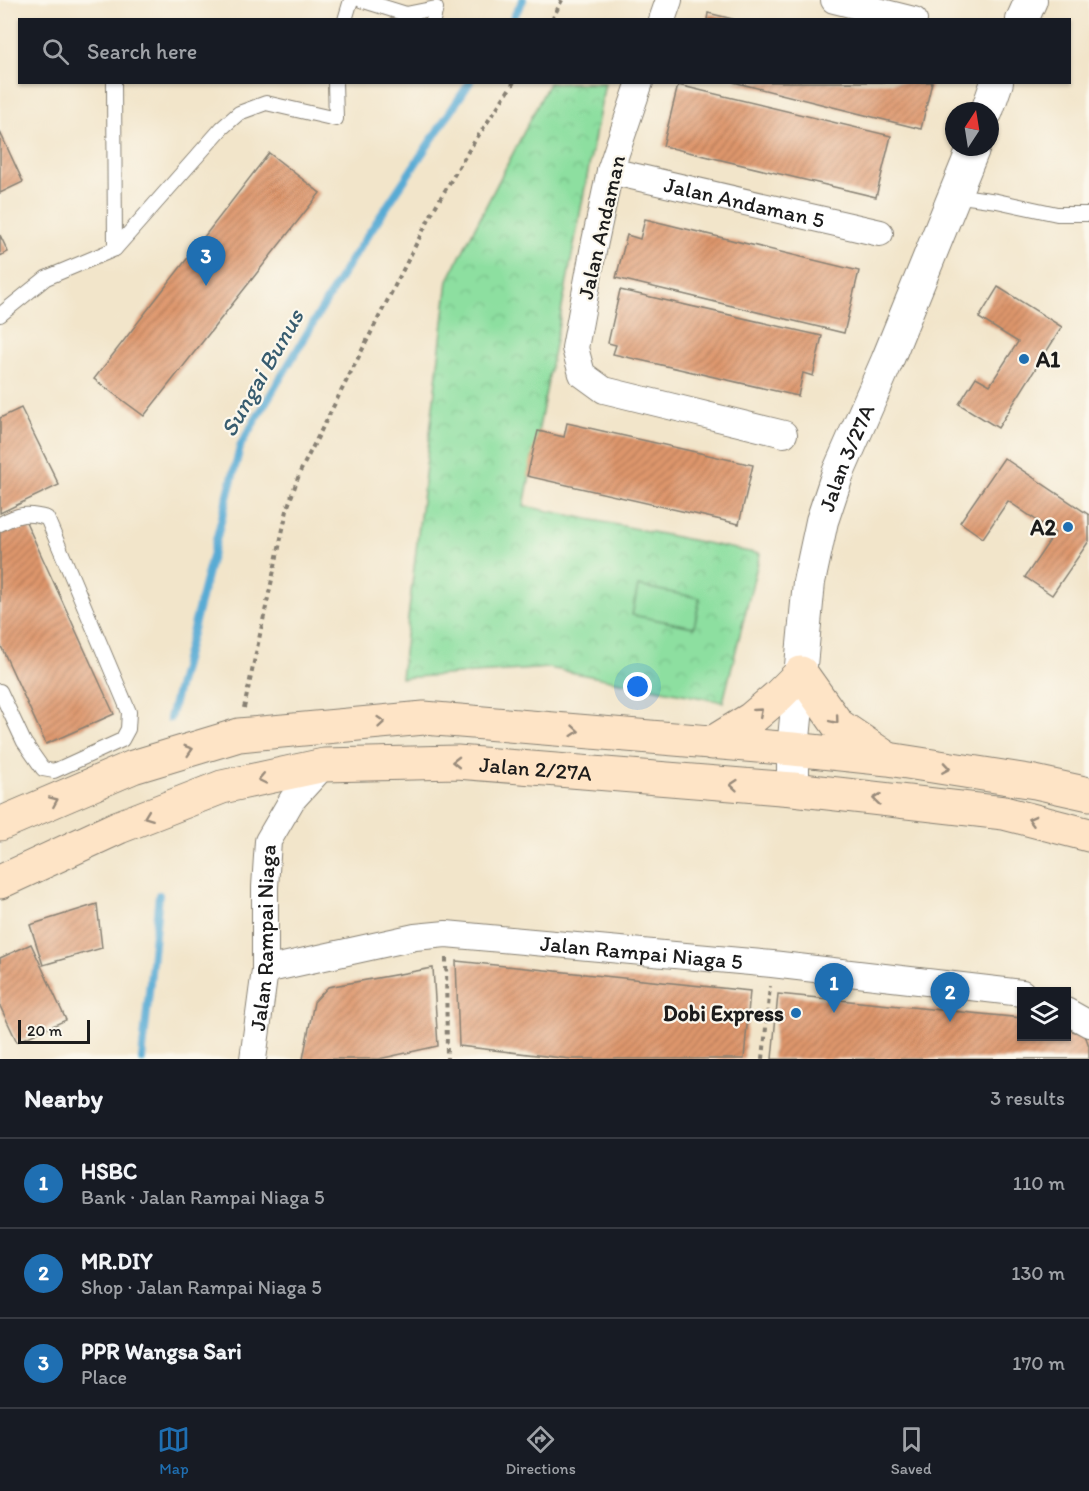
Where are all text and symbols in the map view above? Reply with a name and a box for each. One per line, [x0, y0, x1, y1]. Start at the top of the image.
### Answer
search box [18, 18, 1071, 84]
icon: search [39, 35, 72, 68]
text: Search here [87, 38, 197, 65]
north arrow [945, 102, 999, 156]
street label: Jalan Andaman [572, 152, 631, 302]
street label: Jalan Andaman 5 [662, 171, 827, 234]
pin: 3 [186, 236, 226, 286]
water label: Sungai Bunus [214, 303, 310, 441]
place label: A1 [1035, 346, 1061, 373]
marker: A1 [1017, 352, 1031, 366]
street label: Jalan 3/27A [813, 400, 880, 515]
place label: A2 [1029, 514, 1056, 541]
marker: A2 [1061, 520, 1075, 534]
your location [623, 672, 652, 701]
one-way arrow [752, 708, 763, 719]
one-way arrow [828, 713, 839, 724]
one-way arrow [376, 716, 385, 729]
one-way arrow [571, 725, 580, 738]
one-way arrow [183, 745, 193, 757]
street label: Jalan 2/27A [478, 751, 593, 787]
one-way arrow [451, 756, 460, 769]
one-way arrow [942, 761, 951, 773]
one-way arrow [257, 772, 267, 785]
one-way arrow [730, 778, 739, 791]
one-way arrow [872, 793, 881, 806]
one-way arrow [47, 796, 58, 808]
one-way arrow [143, 808, 154, 821]
one-way arrow [1028, 815, 1038, 828]
street label: Jalan Rampai Niaga [244, 843, 282, 1033]
street label: Jalan Rampai Niaga 5 [539, 930, 744, 975]
pin: 1 [814, 964, 854, 1013]
pin: 2 [930, 972, 970, 1022]
map controls [1017, 987, 1071, 1041]
button: layers [1017, 987, 1071, 1041]
place label: Dobi Express [663, 1000, 784, 1027]
marker: Dobi Express [789, 1006, 803, 1020]
scale bar [18, 1017, 90, 1044]
text: 20 m [27, 1021, 62, 1040]
text: Nearby [24, 1082, 103, 1114]
text: 3 results [990, 1086, 1065, 1110]
text: HSBC [81, 1158, 137, 1185]
text: 1 [39, 1171, 48, 1195]
text: 110 m [1013, 1171, 1065, 1195]
text: Bank · Jalan Rampai Niaga 5 [81, 1185, 324, 1209]
text: MR.DIY [81, 1248, 153, 1275]
text: 2 [38, 1261, 49, 1285]
text: 130 m [1011, 1261, 1065, 1285]
text: Shop · Jalan Rampai Niaga 5 [81, 1275, 322, 1299]
text: PPR Wangsa Sari [81, 1338, 242, 1365]
text: 3 [38, 1351, 49, 1375]
text: 170 m [1012, 1351, 1065, 1375]
text: Place [81, 1365, 127, 1389]
tab: Map [157, 1423, 190, 1478]
tab: Directions [505, 1423, 576, 1478]
tab: Saved [891, 1423, 932, 1478]

